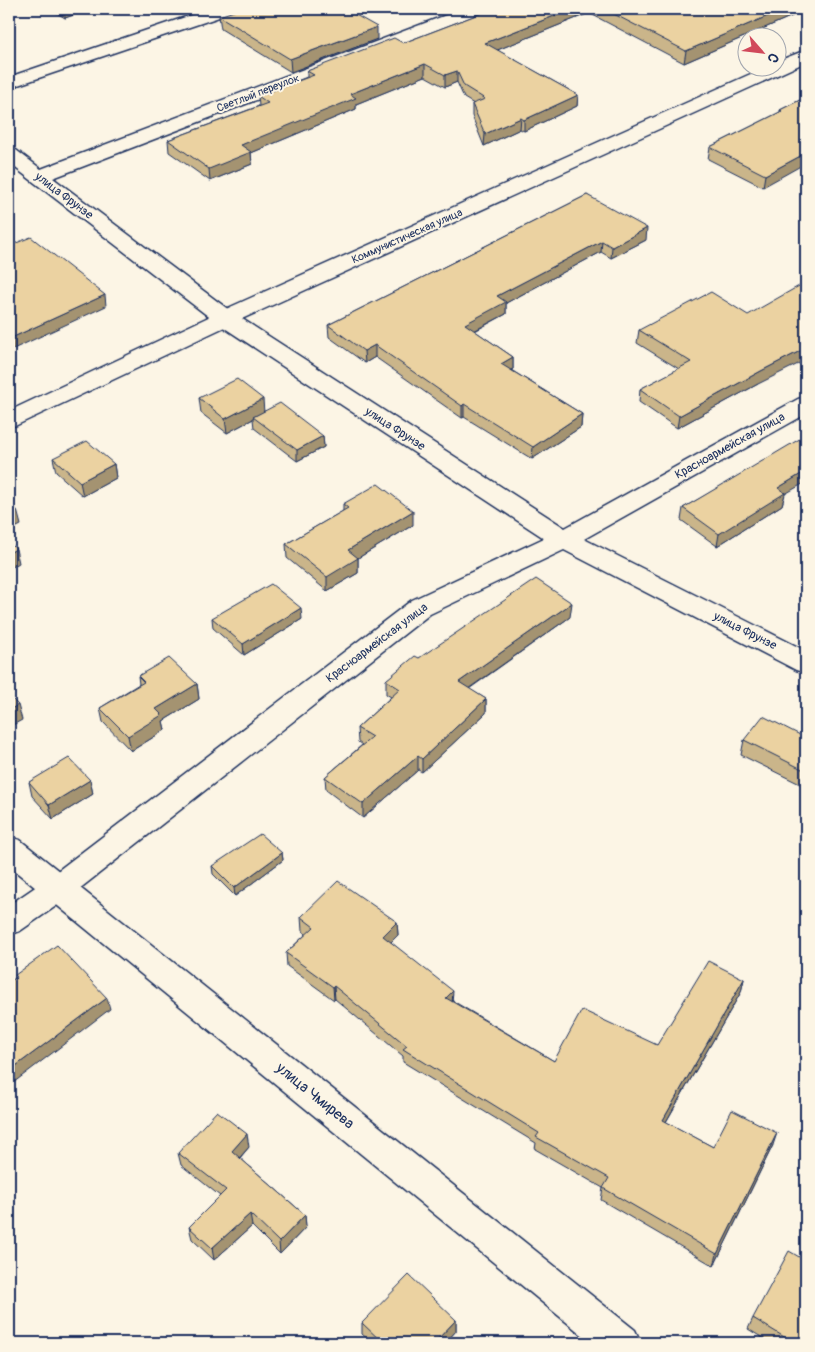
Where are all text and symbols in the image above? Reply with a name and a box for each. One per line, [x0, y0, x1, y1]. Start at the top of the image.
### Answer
north arrow [738, 28, 788, 78]
text: С [763, 50, 783, 66]
street label: Светлый переулок [215, 71, 301, 115]
street label: улица Фрунзе [31, 169, 96, 223]
street label: Коммунистическая улица [350, 206, 464, 266]
street label: улица Фрунзе [361, 403, 428, 454]
street label: Красноармейская улица [672, 409, 788, 482]
street label: Красноармейская улица [323, 600, 431, 686]
street label: улица Фрунзе [710, 608, 779, 653]
street label: улица Чмирева [271, 1058, 358, 1133]

